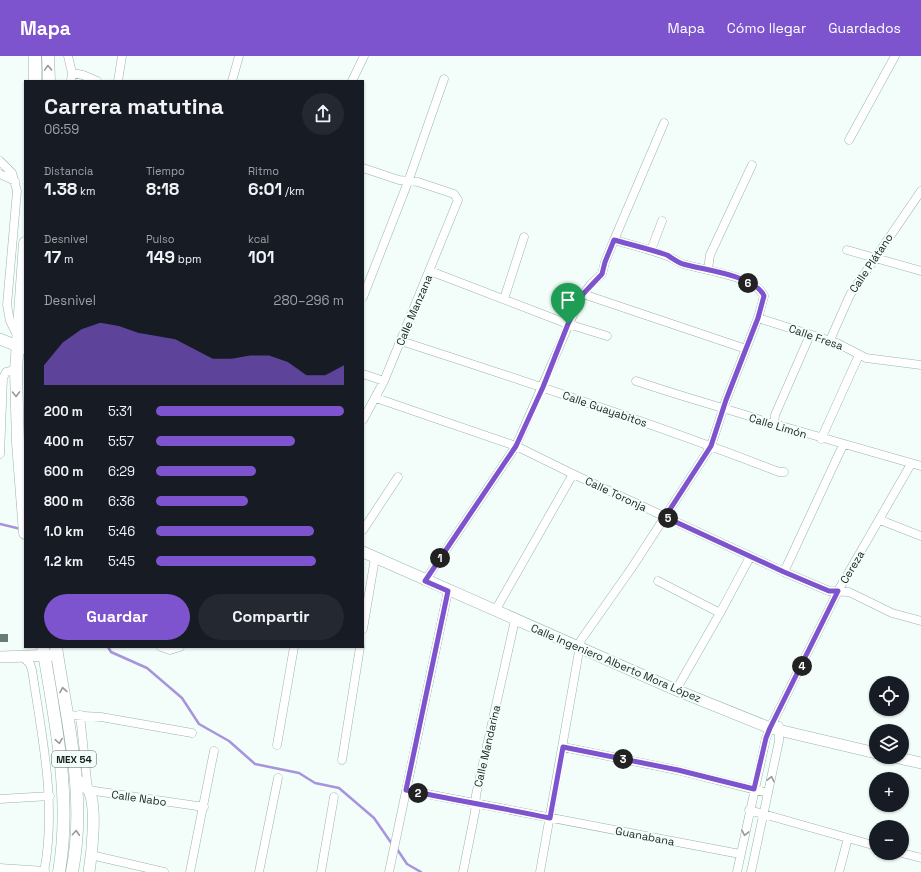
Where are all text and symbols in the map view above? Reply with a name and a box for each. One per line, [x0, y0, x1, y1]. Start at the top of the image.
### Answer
text: Mapa [20, 16, 71, 41]
text: Mapa [668, 19, 705, 37]
text: Cómo llegar [727, 19, 806, 37]
text: Guardados [828, 19, 901, 37]
one-way arrow [44, 65, 53, 72]
text: Carrera matutina [44, 92, 224, 120]
button: share [302, 93, 344, 135]
text: 06:59 [44, 121, 79, 138]
text: Distancia [44, 164, 93, 178]
text: Tiempo [146, 164, 185, 178]
text: Ritmo [248, 164, 279, 178]
text: 1.38 [44, 178, 77, 200]
text: 8:18 [146, 178, 179, 200]
text: 6:01 [248, 178, 282, 200]
text: km [77, 184, 96, 198]
text: /km [282, 184, 305, 198]
street label: Calle Plátano [846, 231, 896, 295]
text: Desnivel [44, 232, 88, 246]
text: Pulso [146, 232, 175, 246]
text: kcal [248, 232, 269, 246]
text: 17 [44, 246, 61, 268]
text: 149 [146, 246, 175, 268]
text: 101 [248, 246, 274, 268]
text: m [61, 252, 73, 266]
text: bpm [175, 252, 201, 266]
street label: Calle Manzana [393, 272, 436, 348]
pin: 6 [738, 273, 758, 293]
text: 6 [745, 276, 751, 290]
pin [551, 283, 585, 324]
icon: arrive [557, 289, 579, 311]
text: Desnivel [44, 292, 96, 309]
text: 280–296 m [274, 292, 344, 309]
street label: Calle Fresa [787, 321, 846, 353]
street label: Calle Guayabitos [561, 388, 649, 430]
one-way arrow [12, 391, 20, 397]
text: 200 m [44, 403, 83, 420]
text: 5:31 [108, 403, 132, 420]
street label: Calle Limón [747, 411, 809, 441]
text: 400 m [44, 433, 84, 450]
text: 5:57 [108, 433, 134, 450]
text: 600 m [44, 463, 83, 480]
text: 6:29 [108, 463, 135, 480]
street label: Calle Toronja [583, 474, 650, 515]
text: 800 m [44, 493, 83, 510]
text: 6:36 [108, 493, 135, 510]
pin: 5 [658, 508, 678, 528]
text: 5 [665, 511, 671, 525]
text: 1.0 km [44, 523, 84, 540]
text: 5:46 [108, 523, 135, 540]
street label: Cereza [837, 547, 868, 586]
pin: 1 [430, 548, 450, 568]
text: 1 [438, 551, 442, 565]
text: 1.2 km [44, 553, 83, 570]
text: 5:45 [108, 553, 135, 570]
button: Guardar [44, 594, 190, 640]
button: Compartir [198, 594, 344, 640]
street label: Calle Ingeniero Alberto Mora López [529, 621, 704, 705]
pin: 4 [792, 656, 812, 676]
text: 4 [799, 659, 806, 673]
map controls [869, 676, 909, 860]
button: locate [869, 676, 909, 716]
one-way arrow [60, 687, 68, 693]
street label: Calle Mandarina [471, 703, 503, 789]
button: layers [869, 724, 909, 764]
one-way arrow [54, 738, 63, 744]
pin: 3 [613, 749, 633, 769]
road number: MEX 54 [52, 751, 96, 767]
text: 3 [620, 752, 626, 766]
button: + [869, 772, 909, 812]
one-way arrow [767, 776, 775, 782]
pin: 2 [408, 783, 428, 803]
text: 2 [415, 786, 421, 800]
street label: Calle Nabo [110, 787, 168, 809]
button: − [869, 820, 909, 860]
street label: Guanabana [614, 823, 676, 849]
one-way arrow [72, 830, 81, 836]
one-way arrow [741, 830, 749, 837]

